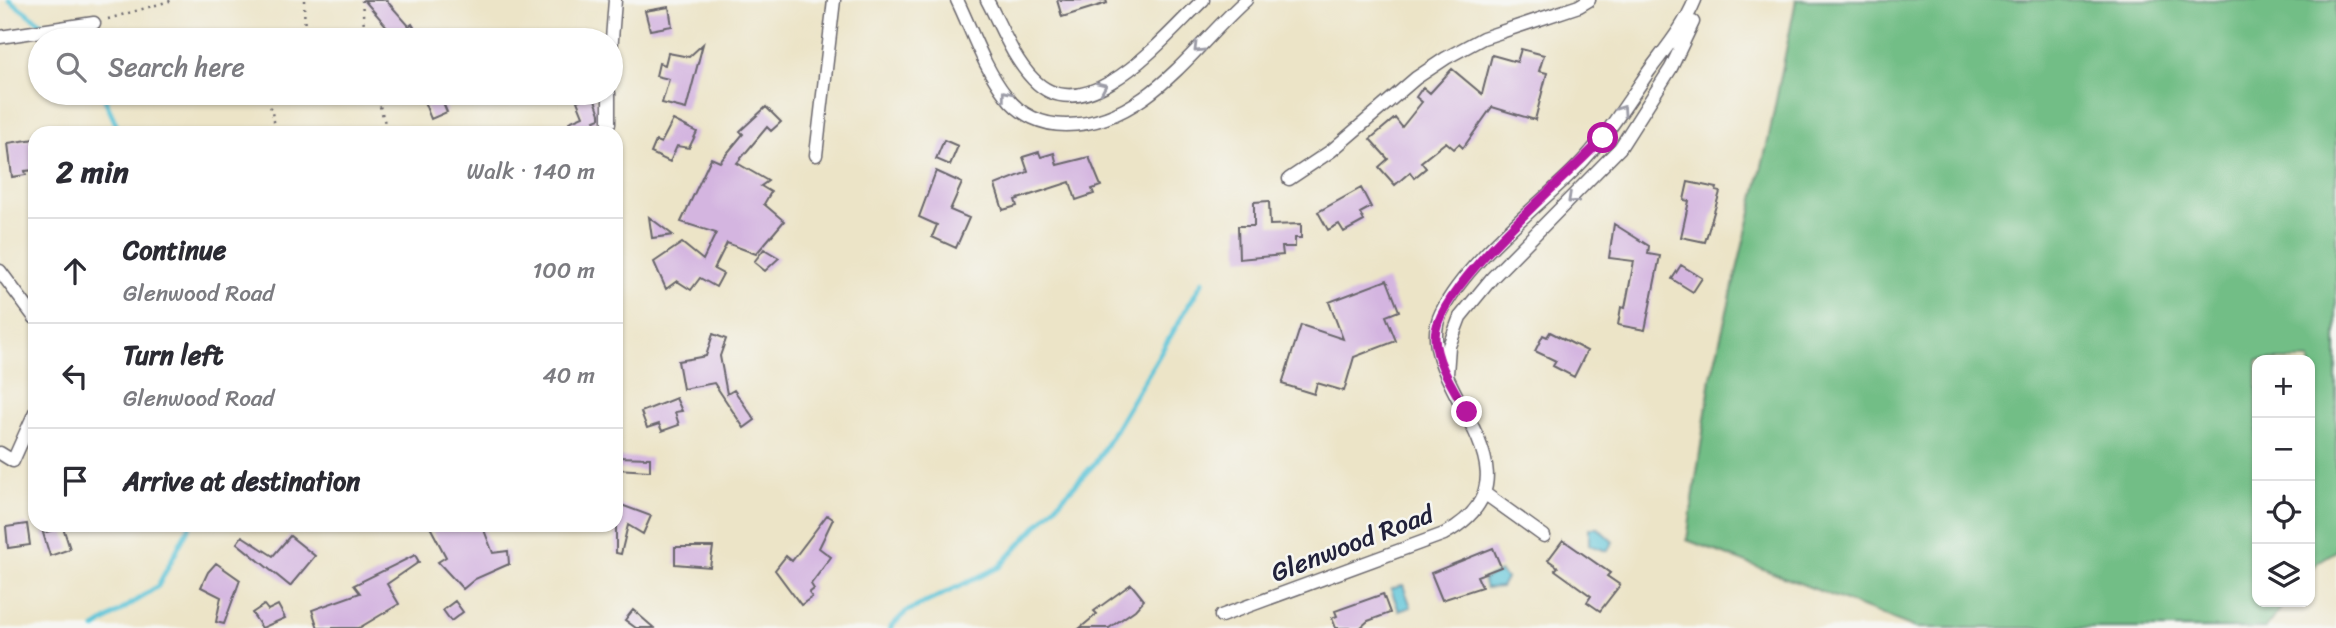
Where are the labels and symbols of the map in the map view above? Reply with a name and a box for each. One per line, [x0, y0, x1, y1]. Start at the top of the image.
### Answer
one-way arrow [1193, 39, 1206, 52]
one-way arrow [1095, 81, 1107, 95]
one-way arrow [1002, 90, 1015, 102]
one-way arrow [1614, 105, 1626, 118]
route start [1587, 122, 1618, 153]
one-way arrow [1567, 190, 1580, 203]
route end [1451, 396, 1482, 427]
street label: Glenwood Road [1264, 490, 1442, 595]

